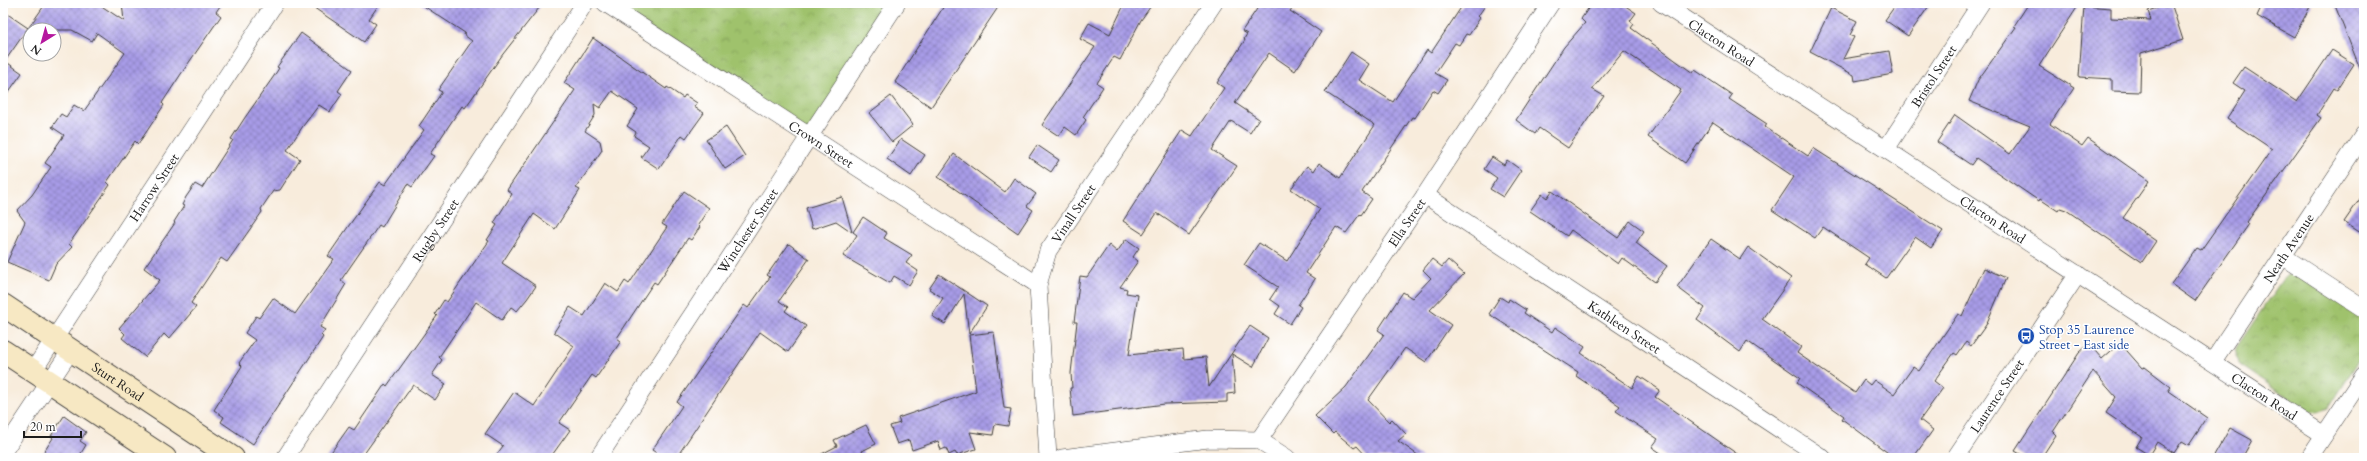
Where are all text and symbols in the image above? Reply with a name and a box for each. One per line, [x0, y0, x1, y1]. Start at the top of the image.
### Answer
street label: Clacton Road [1684, 15, 1757, 71]
north arrow [22, 22, 62, 62]
text: N [28, 40, 45, 58]
street label: Bristol Street [1907, 42, 1961, 111]
street label: Crown Street [785, 117, 857, 172]
street label: Harrow Street [126, 150, 184, 225]
street label: Vinall Street [1048, 181, 1100, 247]
street label: Winchester Street [713, 185, 783, 278]
street label: Clacton Road [1956, 192, 2029, 248]
street label: Ella Street [1384, 195, 1430, 251]
street label: Rugby Street [409, 196, 463, 266]
street label: Neath Avenue [2260, 210, 2319, 286]
street label: Kathleen Street [1584, 297, 1664, 358]
place label: Stop 35 Laurence Street - East side [2039, 321, 2134, 354]
bus stop icon: Stop 35 Laurence Street - East side [2016, 326, 2036, 346]
street label: Laurence Street [1966, 356, 2029, 437]
street label: Sturt Road [88, 359, 147, 406]
street label: Clacton Road [2227, 369, 2300, 425]
scale bar [24, 413, 81, 439]
text: 20 m [30, 419, 57, 435]

